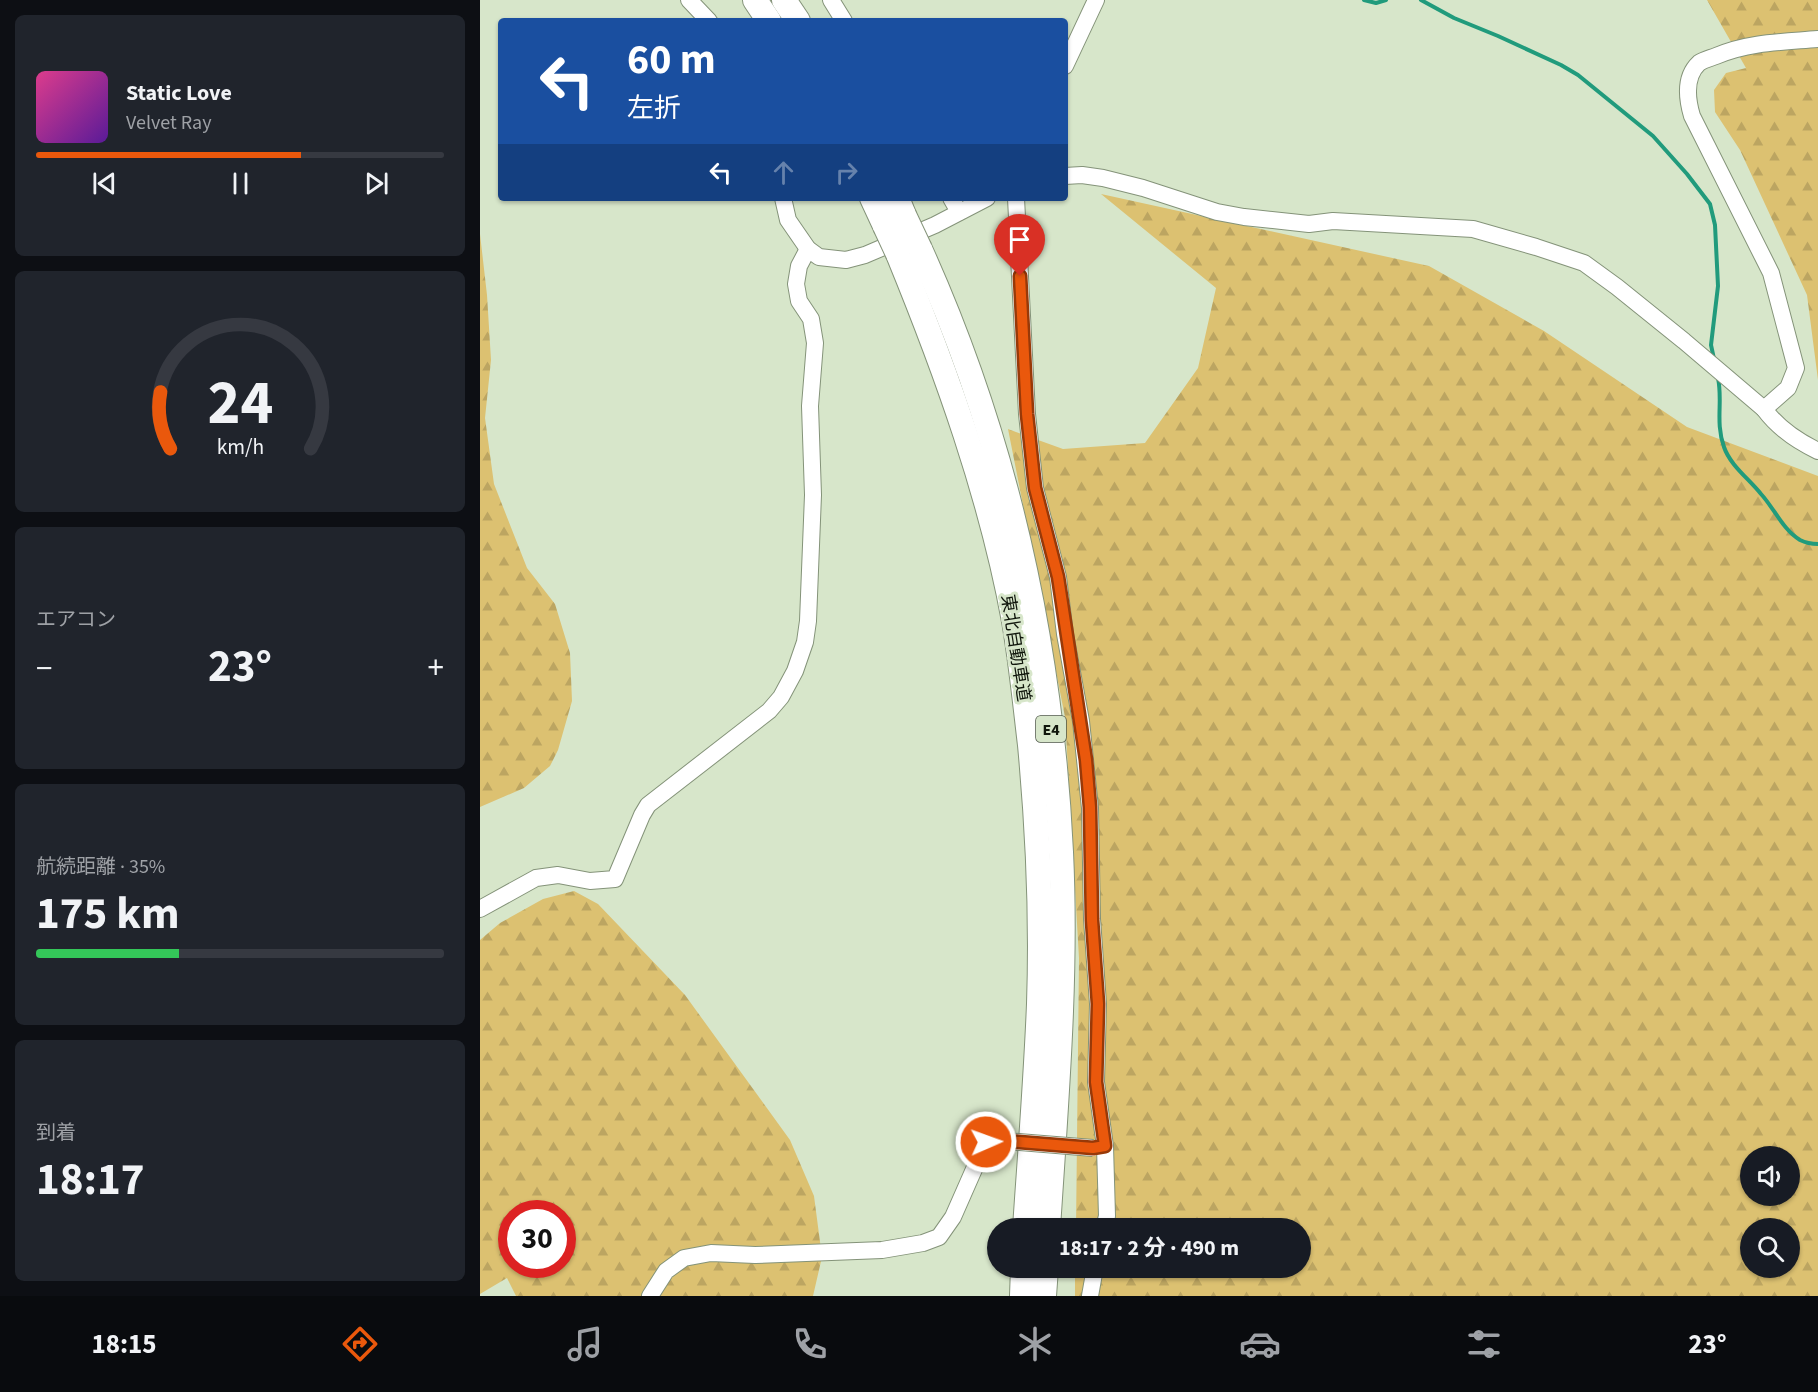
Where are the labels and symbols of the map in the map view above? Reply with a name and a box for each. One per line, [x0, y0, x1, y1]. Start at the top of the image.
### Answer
pin [994, 214, 1045, 276]
street label: 東北自動車道 [995, 593, 1036, 703]
road number: E4 [1036, 716, 1066, 742]
position arrow [954, 1110, 1018, 1174]
speed limit sign: 30 [498, 1200, 576, 1278]

